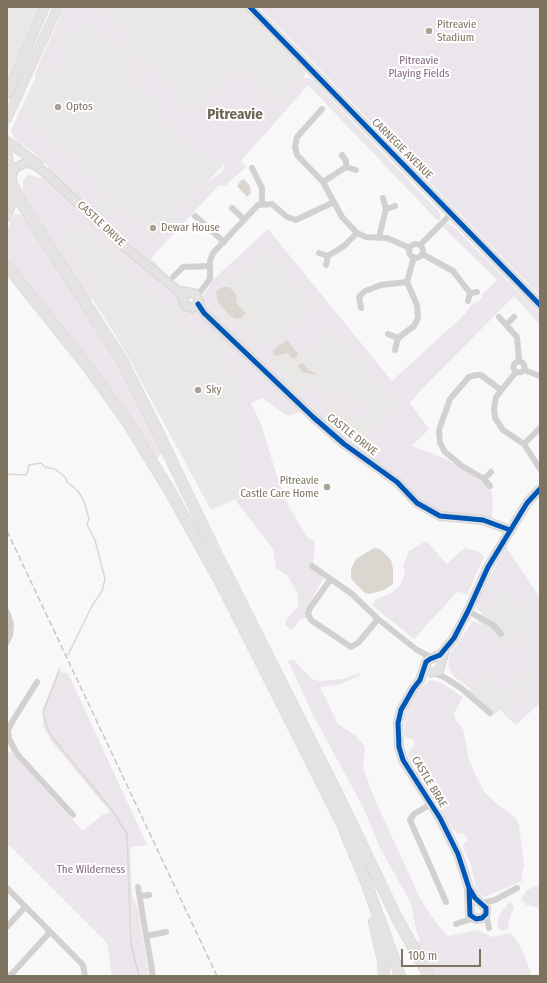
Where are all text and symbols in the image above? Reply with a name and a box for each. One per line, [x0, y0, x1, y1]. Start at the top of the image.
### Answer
place label: Pitreavie Stadium [437, 18, 476, 44]
marker: Pitreavie Stadium [424, 26, 434, 36]
park label: Pitreavie Playing Fields [388, 54, 450, 80]
place label: Optos [66, 100, 93, 114]
marker: Optos [53, 102, 63, 112]
district label: Pitreavie [207, 106, 263, 124]
street label: CARNEGIE AVENUE [369, 116, 435, 182]
street label: CASTLE DRIVE [74, 199, 128, 249]
place label: Dewar House [161, 221, 220, 235]
marker: Dewar House [148, 223, 158, 233]
place label: Sky [206, 383, 221, 397]
marker: Sky [193, 385, 203, 395]
street label: CASTLE DRIVE [324, 411, 380, 459]
place label: Pitreavie Castle Care Home [240, 474, 319, 500]
marker: Pitreavie Castle Care Home [322, 482, 332, 492]
street label: CASTLE BRAE [409, 754, 449, 810]
park label: The Wilderness [57, 863, 125, 877]
scale bar [403, 941, 483, 967]
text: 100 m [408, 949, 437, 963]

